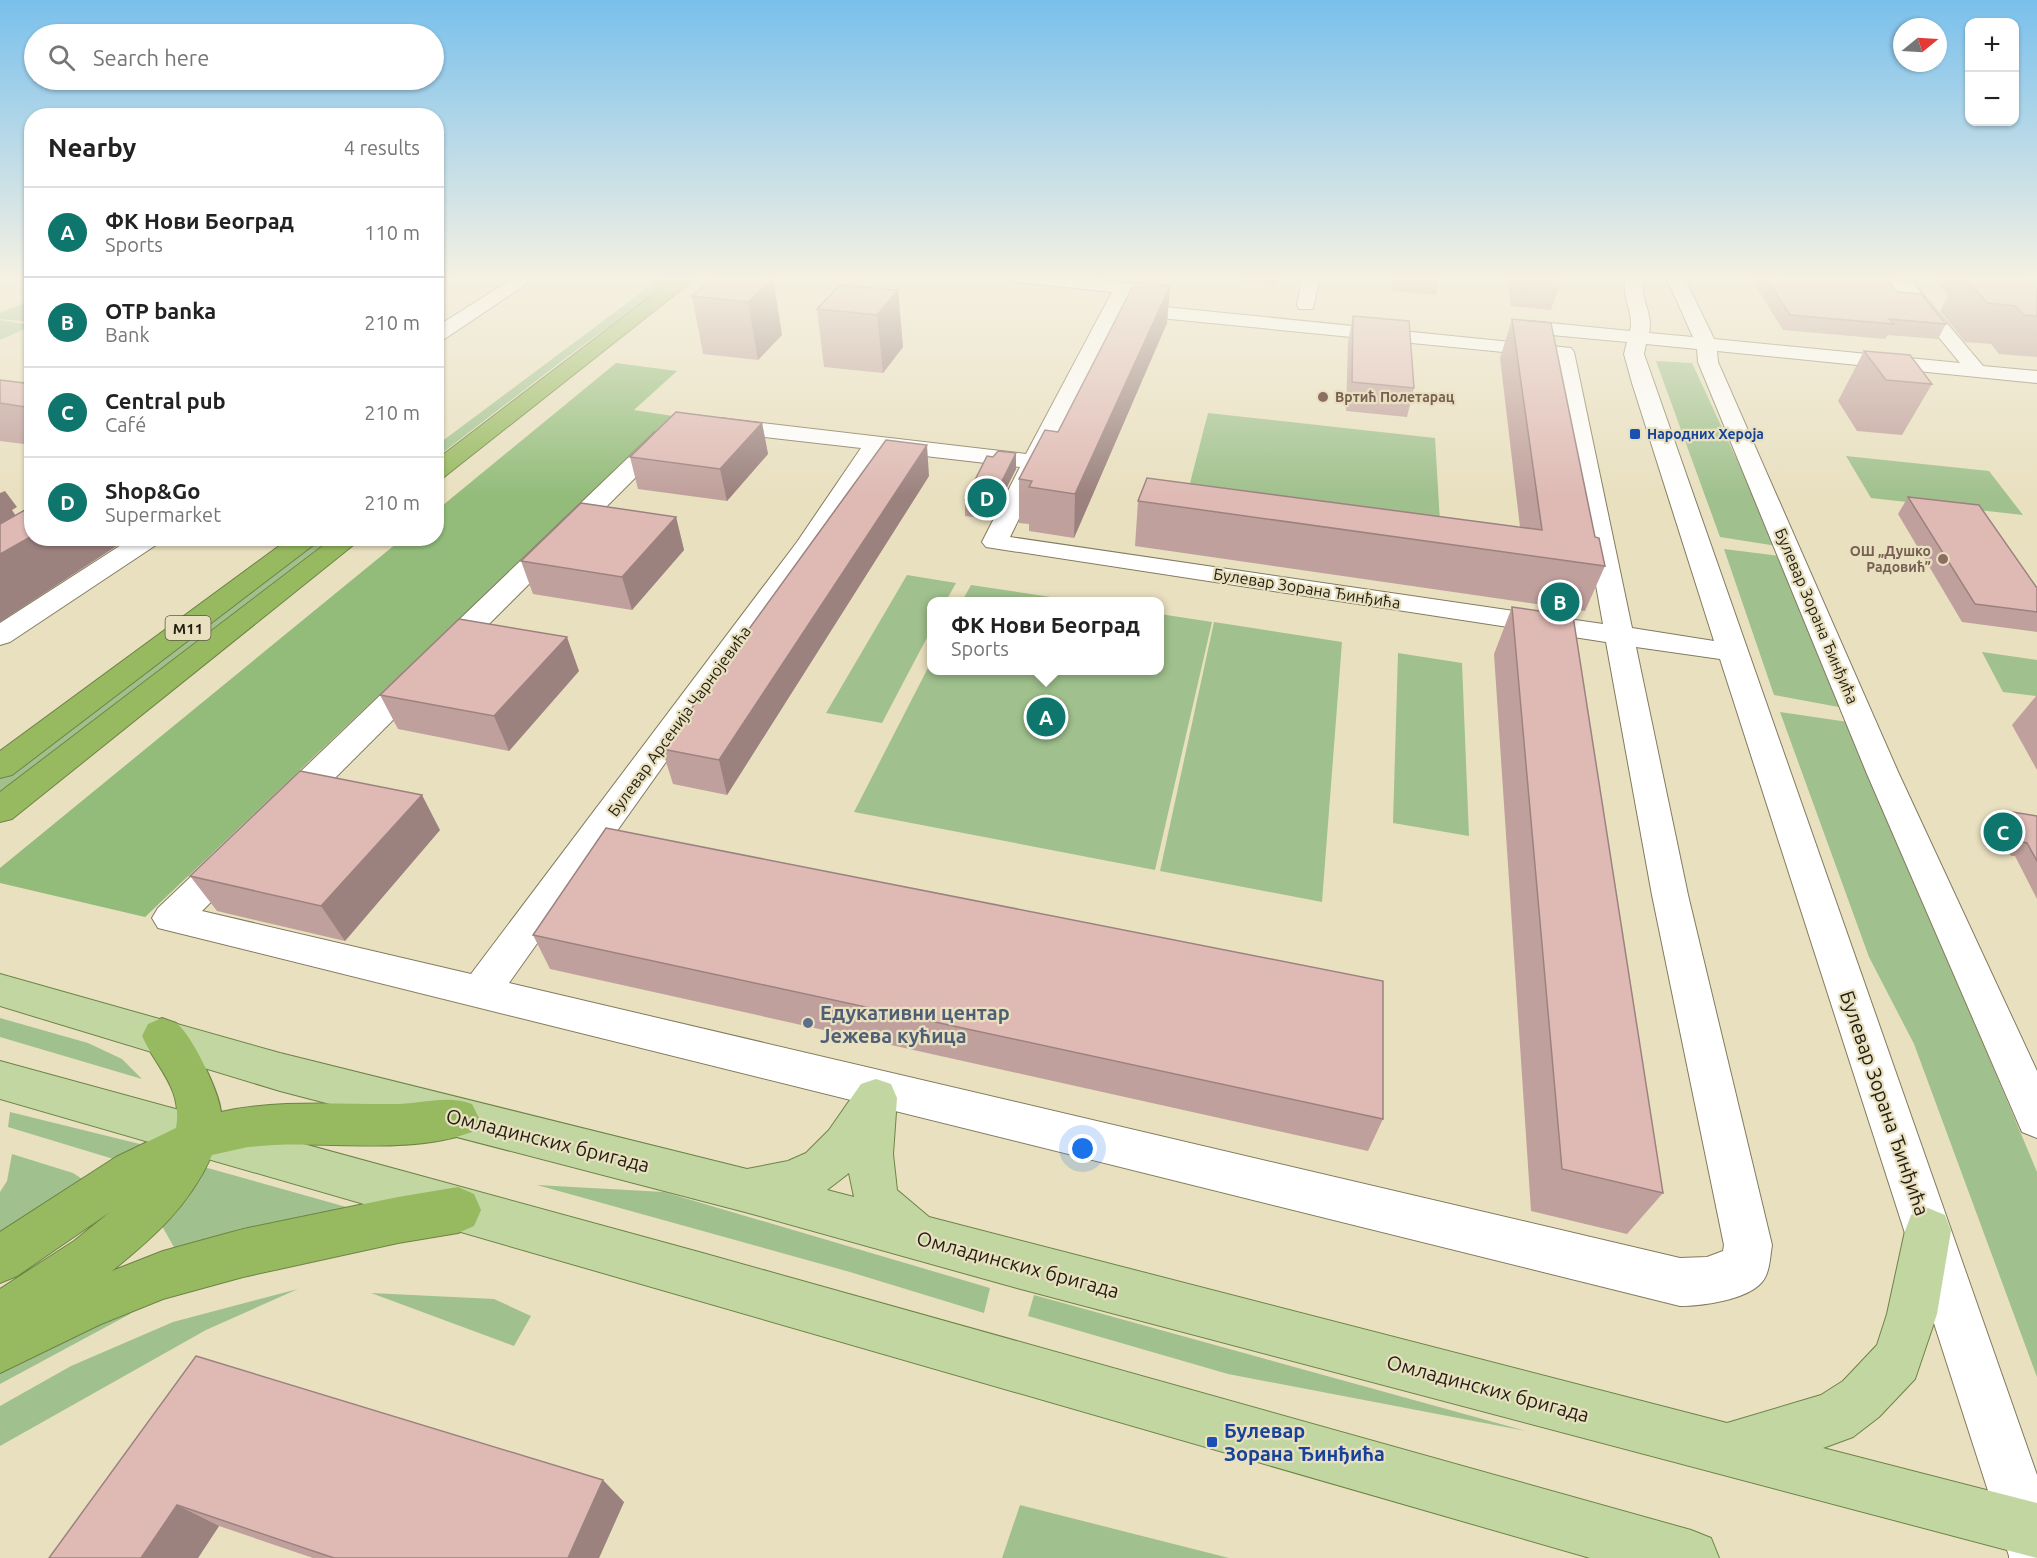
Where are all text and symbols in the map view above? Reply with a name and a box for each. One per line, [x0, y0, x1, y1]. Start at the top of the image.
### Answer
north arrow [1893, 18, 1947, 72]
map controls [1965, 18, 2019, 126]
button: + [1965, 18, 2019, 72]
search box [24, 24, 444, 90]
icon: search [45, 41, 78, 74]
text: Search here [93, 45, 209, 70]
button: − [1965, 72, 2019, 126]
text: Nearby [48, 133, 136, 162]
text: 4 results [344, 136, 420, 159]
text: ФК Нови Београд [105, 208, 294, 233]
text: A [60, 221, 75, 244]
text: 110 m [364, 221, 420, 244]
text: Sports [105, 233, 163, 256]
text: OTP banka [105, 298, 216, 323]
text: B [61, 311, 74, 334]
text: 210 m [364, 311, 420, 334]
text: Bank [105, 323, 150, 346]
text: Central pub [105, 388, 226, 413]
place label: Вртић Полетарац [1335, 389, 1455, 405]
marker: Вртић Полетарац [1316, 390, 1330, 404]
text: C [61, 401, 74, 424]
text: 210 m [364, 401, 420, 424]
text: Café [105, 413, 146, 436]
place label: Народних Хероја [1647, 426, 1764, 442]
marker: Народних Хероја [1628, 427, 1642, 441]
pin: D [968, 476, 1006, 520]
text: Shop&Go [105, 478, 200, 503]
text: D [60, 491, 75, 514]
text: 210 m [364, 491, 420, 514]
text: Supermarket [105, 503, 221, 526]
street label: Булевар Зорана Ђинђића [1772, 525, 1862, 707]
place label: ОШ „Душко Радовић” [1850, 543, 1931, 575]
marker: ОШ „Душко Радовић” [1936, 552, 1950, 566]
street label: Булевар Зорана Ђинђића [1212, 564, 1402, 612]
pin: B [1540, 580, 1580, 624]
popup [927, 597, 1164, 675]
text: ФК Нови Београд [951, 612, 1140, 637]
road number: M11 [166, 616, 210, 640]
street label: Булевар Арсенија Чарнојевића [604, 622, 754, 820]
text: Sports [951, 637, 1009, 660]
pin: A [1026, 694, 1066, 740]
pin: C [1984, 810, 2022, 854]
street label: Булевар Зорана Ђинђића [1836, 987, 1934, 1219]
place label: Едукативни центар Јежева кућица [820, 1001, 1010, 1047]
marker: Едукативни центар Јежева кућица [801, 1016, 815, 1030]
street label: Омладинских бригада [444, 1104, 652, 1176]
your location [1068, 1134, 1097, 1163]
street label: Омладинских бригада [914, 1226, 1122, 1302]
street label: Омладинских бригада [1384, 1350, 1592, 1426]
place label: Булевар Зорана Ђинђића [1224, 1419, 1385, 1465]
marker: Булевар Зорана Ђинђића [1205, 1435, 1219, 1449]

